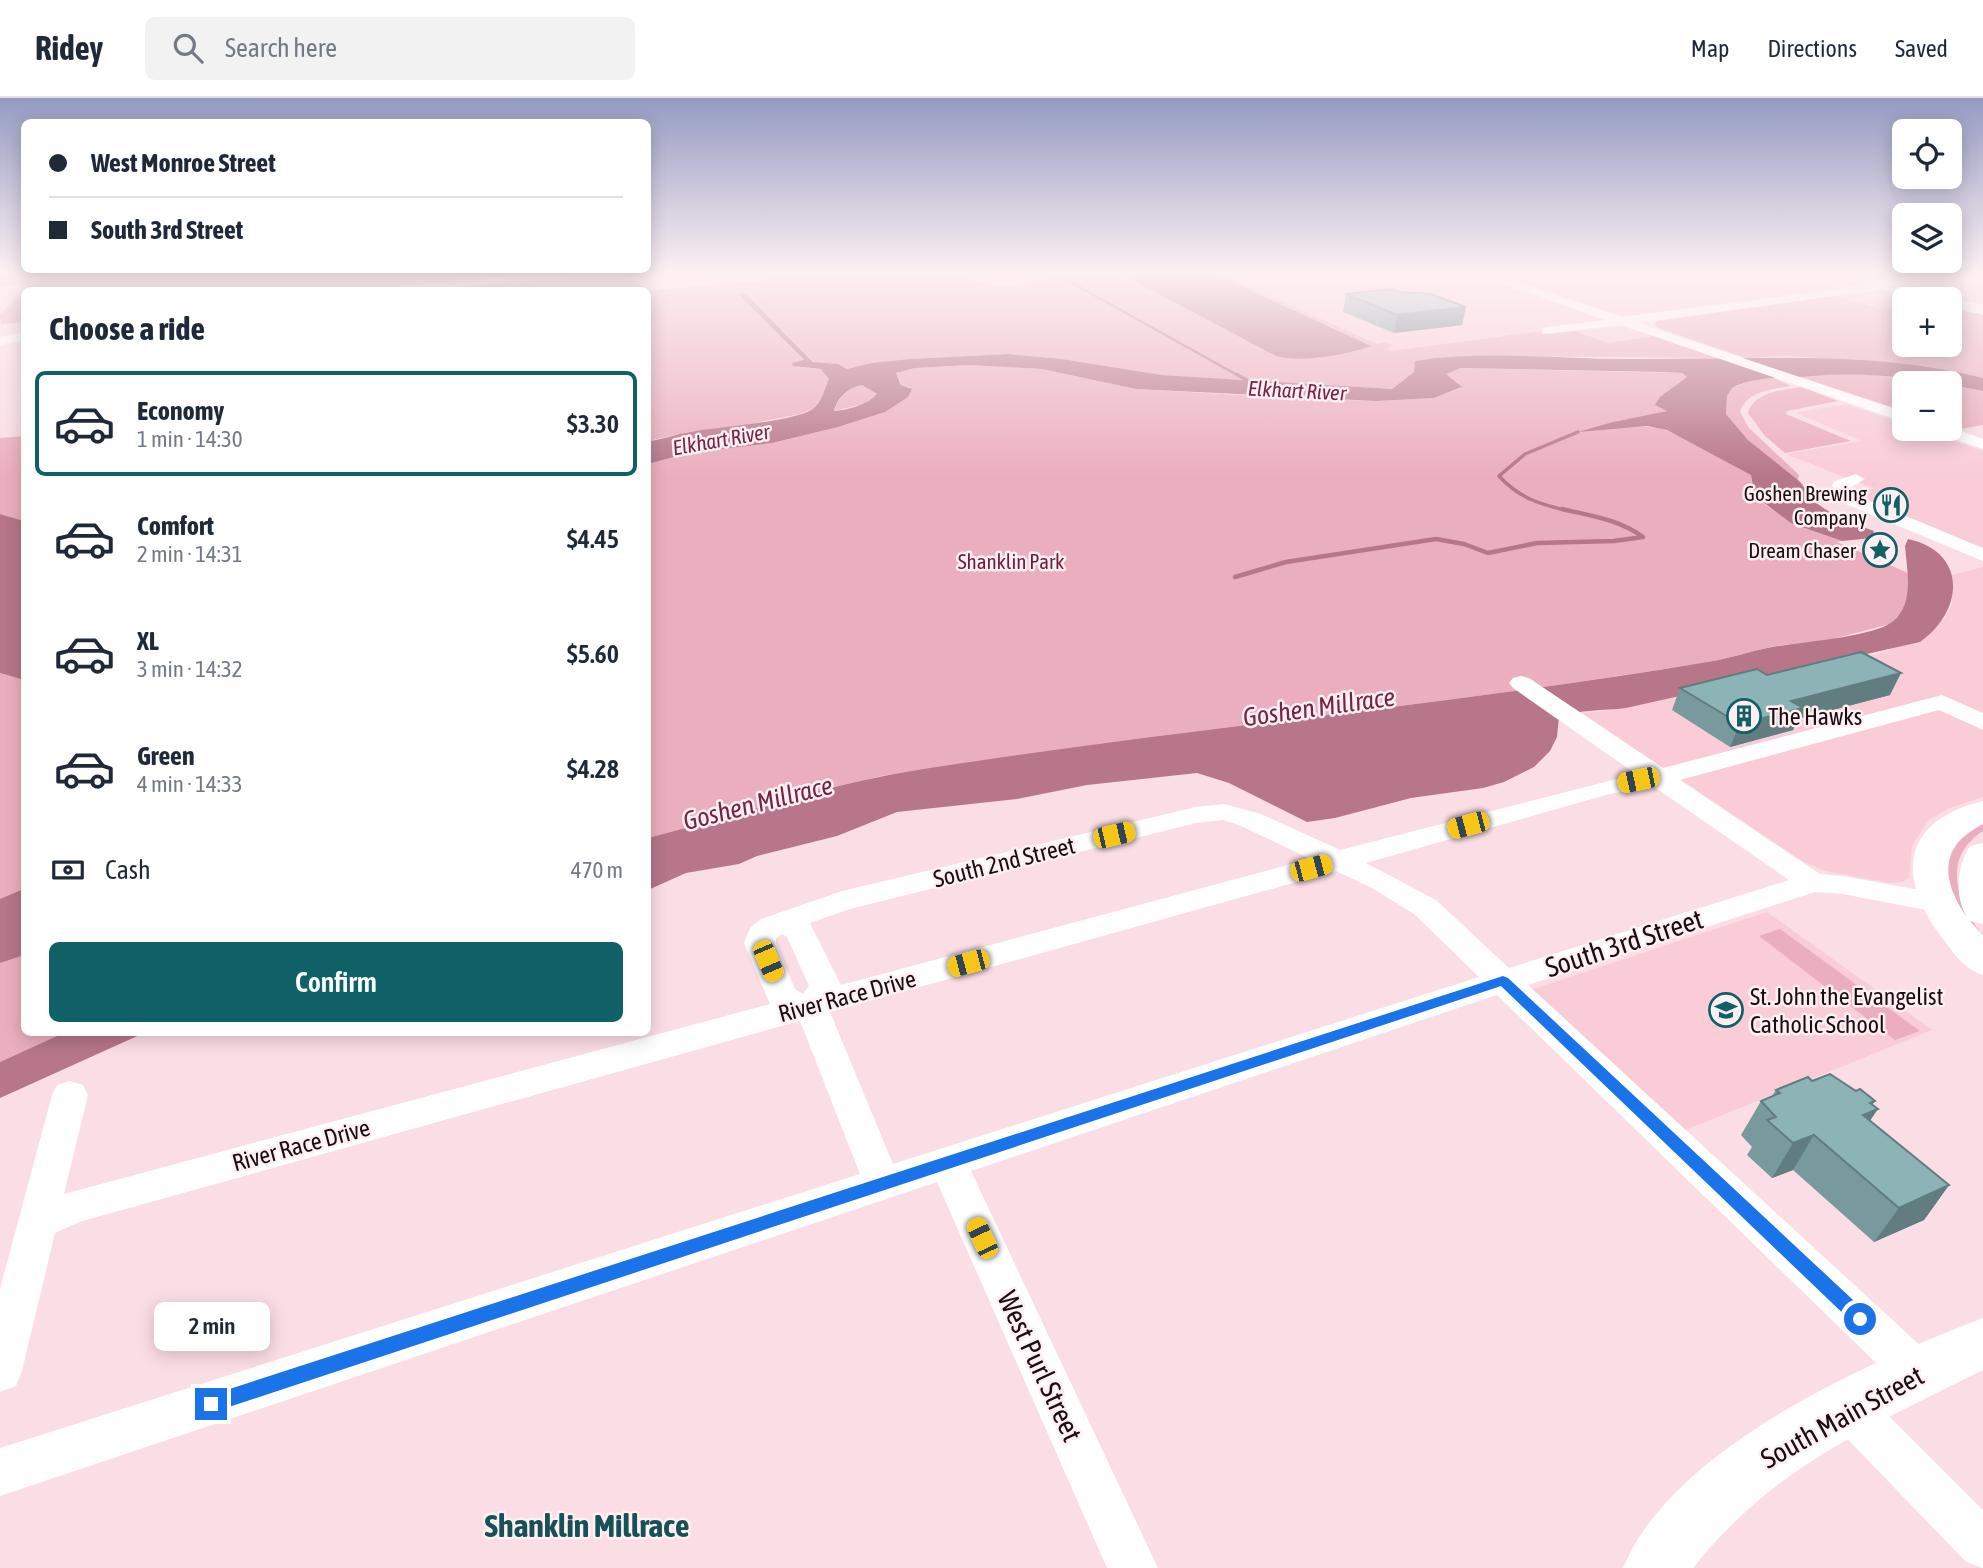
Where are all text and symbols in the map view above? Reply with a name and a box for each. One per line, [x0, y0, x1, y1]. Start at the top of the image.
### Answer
search box [145, 17, 635, 80]
text: Ridey [35, 29, 103, 67]
icon: search [169, 29, 207, 67]
text: Search here [225, 33, 337, 63]
text: Map [1691, 35, 1729, 62]
text: Directions [1767, 35, 1857, 62]
text: Saved [1895, 35, 1948, 62]
map controls [1892, 119, 1962, 441]
button: locate [1892, 119, 1962, 189]
text: West Monroe Street [91, 148, 276, 178]
button: layers [1892, 203, 1962, 273]
text: South 3rd Street [91, 215, 243, 245]
button: + [1892, 287, 1962, 357]
text: Choose a ride [49, 310, 205, 347]
button: − [1892, 371, 1962, 441]
water label: Elkhart River [1247, 375, 1347, 405]
icon: car [53, 392, 116, 455]
text: Economy [137, 396, 224, 426]
text: $3.30 [567, 409, 619, 439]
water label: Elkhart River [671, 419, 772, 459]
text: 1 min · 14:30 [137, 426, 243, 452]
place label: Goshen Brewing Company [1744, 481, 1867, 529]
restaurant icon: Goshen Brewing Company [1872, 486, 1910, 524]
icon: car [53, 507, 116, 570]
text: Comfort [137, 511, 214, 541]
text: $4.45 [567, 524, 619, 554]
place icon: Dream Chaser [1861, 531, 1899, 569]
place label: Dream Chaser [1748, 538, 1857, 562]
text: 2 min · 14:31 [137, 541, 243, 567]
park label: Shanklin Park [958, 549, 1064, 573]
icon: car [53, 622, 116, 685]
text: XL [137, 626, 159, 656]
text: $5.60 [567, 639, 619, 669]
text: 3 min · 14:32 [137, 656, 243, 682]
water label: Goshen Millrace [1241, 681, 1397, 733]
building icon: The Hawks [1725, 697, 1763, 735]
place label: The Hawks [1768, 703, 1862, 730]
icon: car [53, 737, 116, 800]
text: Green [137, 741, 195, 771]
text: $4.28 [567, 754, 619, 784]
car [1616, 765, 1661, 795]
water label: Goshen Millrace [680, 770, 836, 836]
text: 4 min · 14:33 [137, 771, 243, 797]
car [1445, 809, 1492, 841]
car [1092, 820, 1137, 850]
street label: South 2nd Street [930, 831, 1078, 893]
icon: cash [49, 851, 87, 889]
car [1288, 852, 1335, 884]
text: Cash [105, 855, 151, 885]
text: 470 m [571, 857, 623, 883]
street label: South 3rd Street [1541, 902, 1707, 984]
car [751, 938, 786, 984]
button: Confirm [49, 942, 623, 1022]
car [945, 947, 992, 979]
street label: River Race Drive [775, 965, 919, 1027]
place label: St. John the Evangelist Catholic School [1750, 983, 1944, 1038]
school or university icon: St. John the Evangelist Catholic School [1707, 991, 1745, 1029]
street label: River Race Drive [229, 1114, 373, 1176]
car [964, 1215, 1001, 1261]
street label: West Purl Street [991, 1286, 1089, 1446]
callout: 2 min [153, 1302, 269, 1352]
route start [1844, 1303, 1876, 1335]
text: 2 min [189, 1313, 235, 1339]
street label: South Main Street [1755, 1359, 1929, 1475]
route end [195, 1388, 227, 1420]
district label: Shanklin Millrace [485, 1507, 690, 1544]

